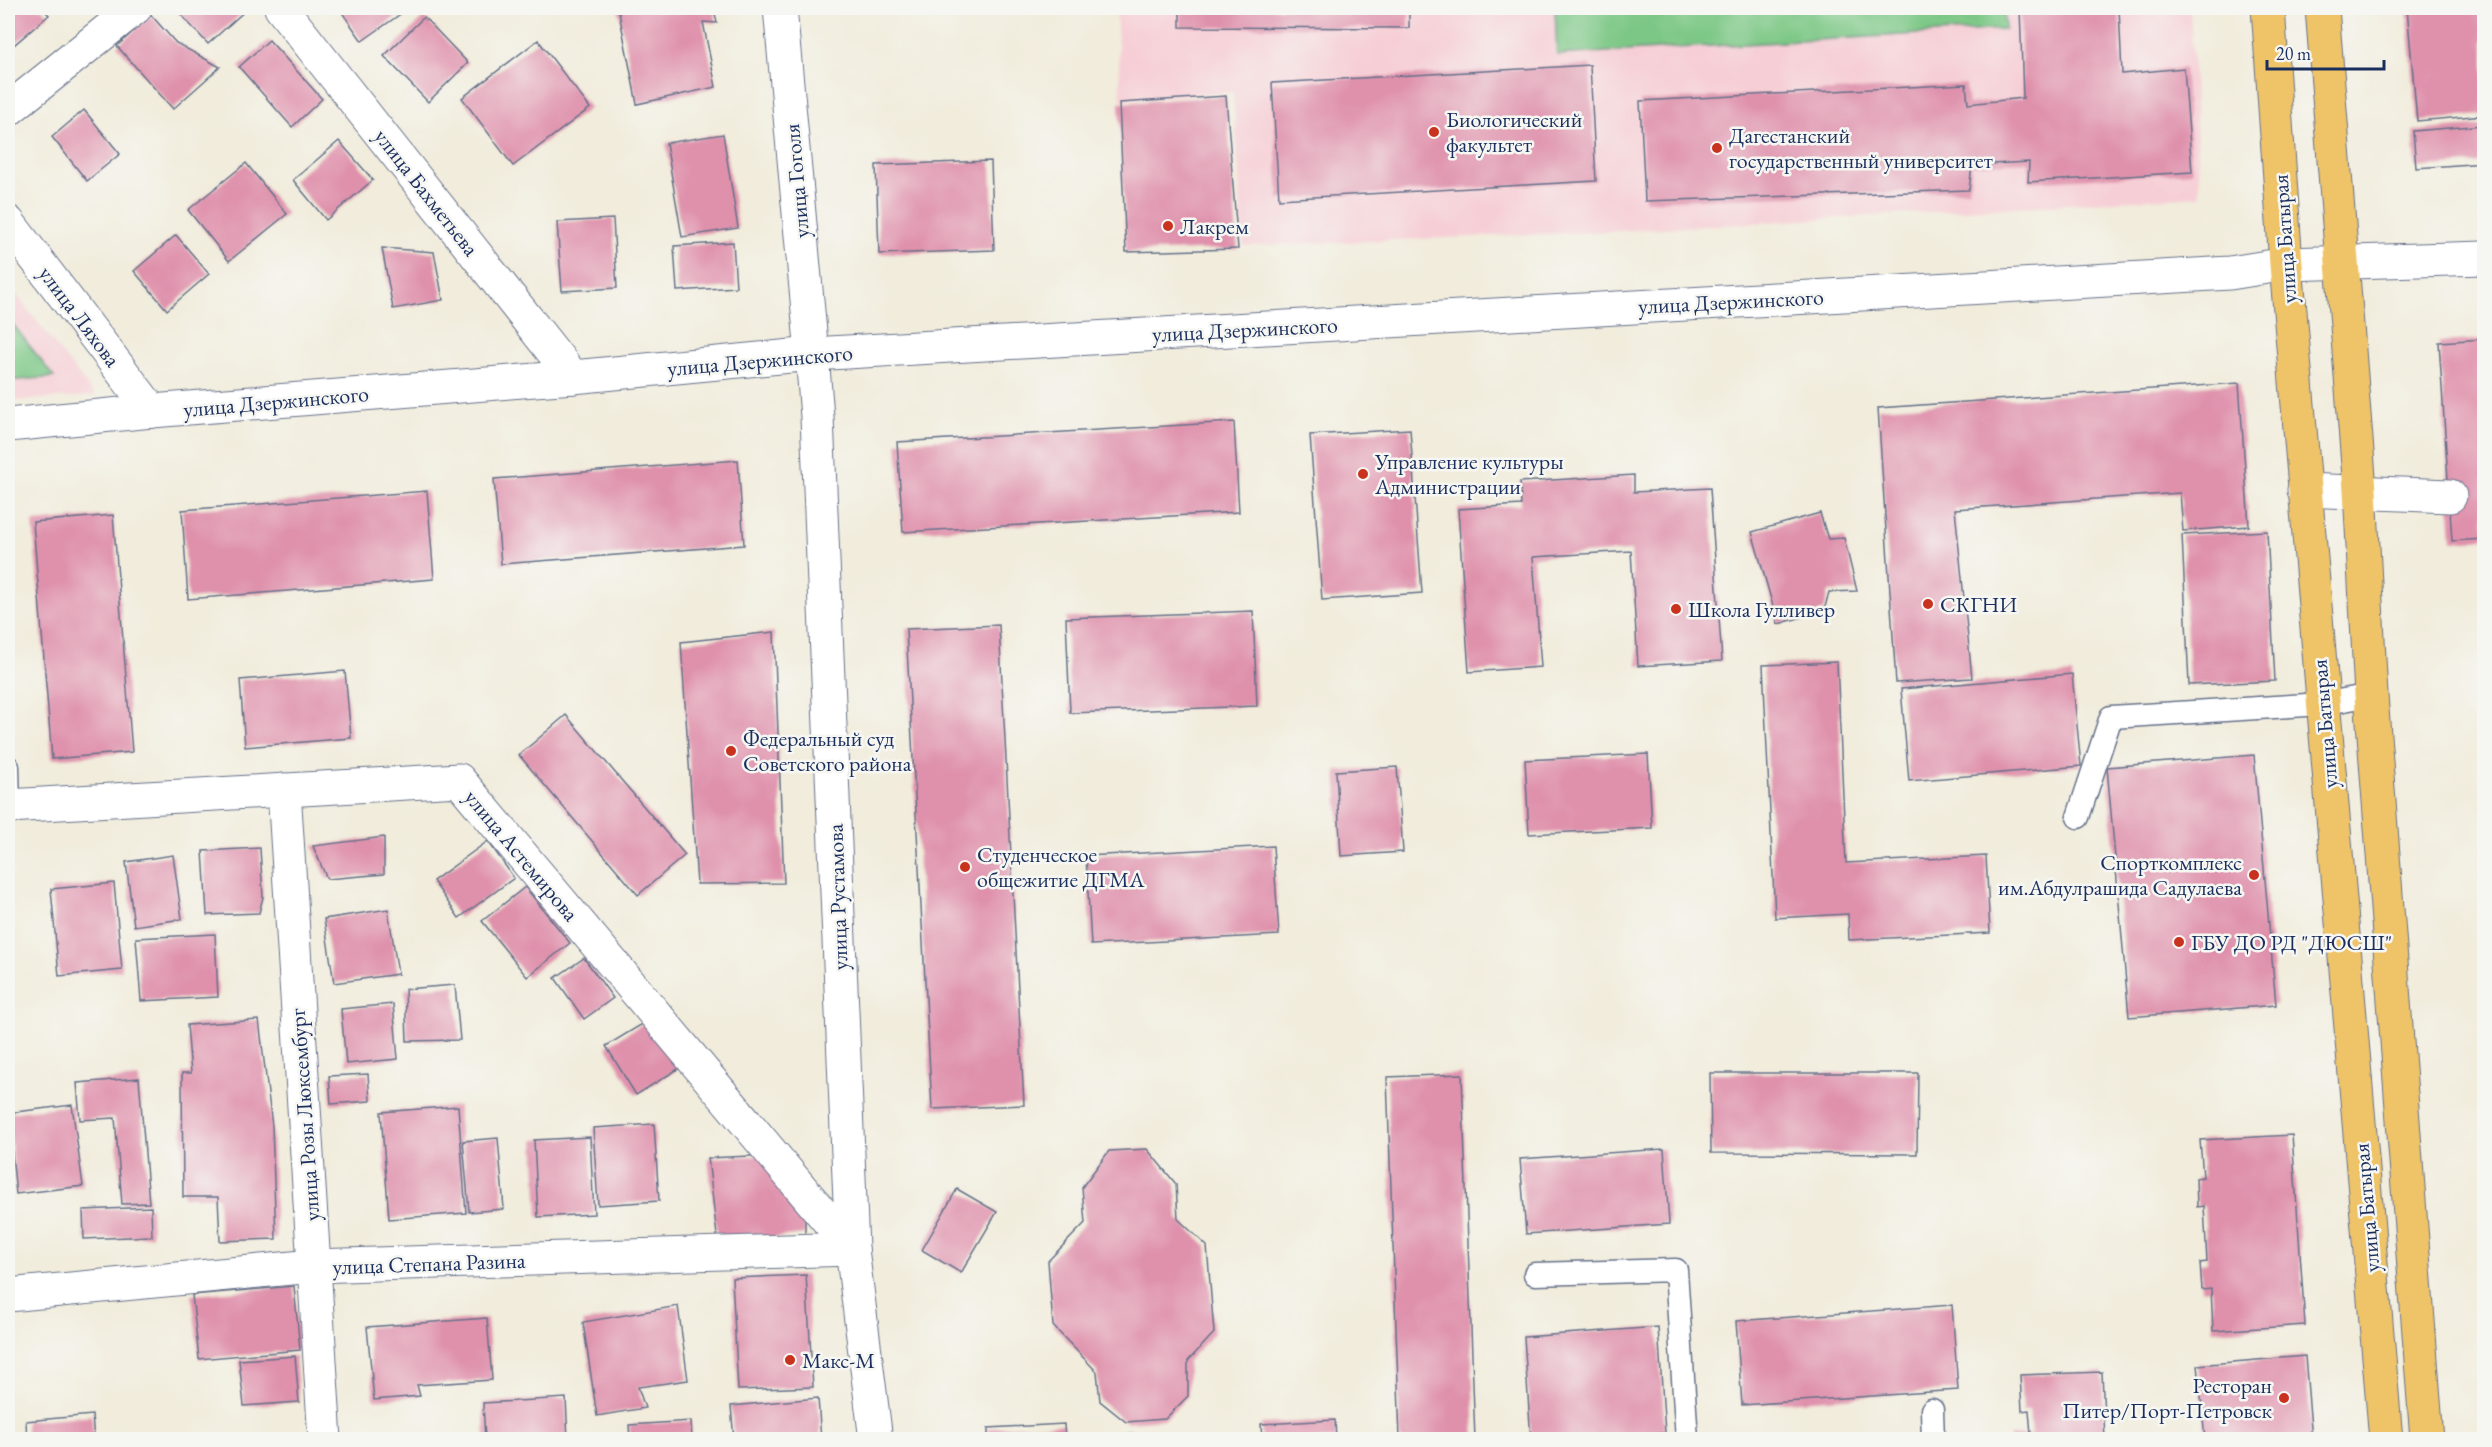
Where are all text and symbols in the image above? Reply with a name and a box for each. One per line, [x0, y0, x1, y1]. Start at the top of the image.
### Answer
scale bar [2267, 33, 2384, 71]
text: 20 m [2276, 42, 2311, 65]
place label: Биологический факультет [1446, 105, 1583, 159]
place label: Дагестанский государственный университет [1729, 121, 1993, 175]
street label: улица Гоголя [777, 122, 816, 239]
street label: улица Бахметьева [368, 123, 486, 262]
marker: Биологический факультет [1427, 125, 1441, 139]
marker: Дагестанский государственный университет [1710, 141, 1724, 155]
street label: улица Батырая [2266, 173, 2303, 305]
place label: Лакрем [1180, 212, 1249, 241]
marker: Лакрем [1161, 219, 1175, 233]
street label: улица Ляхова [32, 260, 127, 373]
street label: улица Дзержинского [1637, 282, 1825, 321]
street label: улица Дзержинского [1151, 310, 1339, 349]
street label: улица Дзержинского [666, 338, 854, 383]
street label: улица Дзержинского [182, 379, 370, 424]
place label: Управление культуры Администрации [1374, 447, 1564, 501]
marker: Управление культуры Администрации [1356, 467, 1370, 481]
place label: СКГНИ [1940, 590, 2017, 619]
place label: Школа Гулливер [1688, 595, 1835, 624]
marker: СКГНИ [1921, 597, 1935, 611]
marker: Школа Гулливер [1669, 602, 1683, 616]
street label: улица Батырая [2304, 658, 2345, 790]
place label: Федеральный суд Советского района [743, 724, 912, 778]
marker: Федеральный суд Советского района [724, 744, 738, 758]
street label: улица Астемирова [458, 783, 585, 927]
street label: улица Рустамова [820, 823, 855, 971]
place label: Студенческое общежитие ДГМА [977, 840, 1145, 894]
place label: Спорткомплекс им.Абдулрашида Садулаева [1998, 848, 2242, 902]
marker: Студенческое общежитие ДГМА [958, 860, 972, 874]
marker: Спорткомплекс им.Абдулрашида Садулаева [2247, 868, 2261, 882]
place label: ГБУ ДО РД "ДЮСШ" [2191, 928, 2392, 957]
marker: ГБУ ДО РД "ДЮСШ" [2172, 935, 2186, 949]
street label: улица Розы Люксембург [283, 1007, 326, 1222]
street label: улица Батырая [2346, 1142, 2387, 1274]
street label: улица Степана Разина [332, 1246, 526, 1281]
place label: Макс-М [802, 1346, 875, 1375]
marker: Макс-М [783, 1353, 797, 1367]
place label: Ресторан Питер/Порт-Петровск [2062, 1371, 2272, 1425]
marker: Ресторан Питер/Порт-Петровск [2277, 1391, 2291, 1405]

